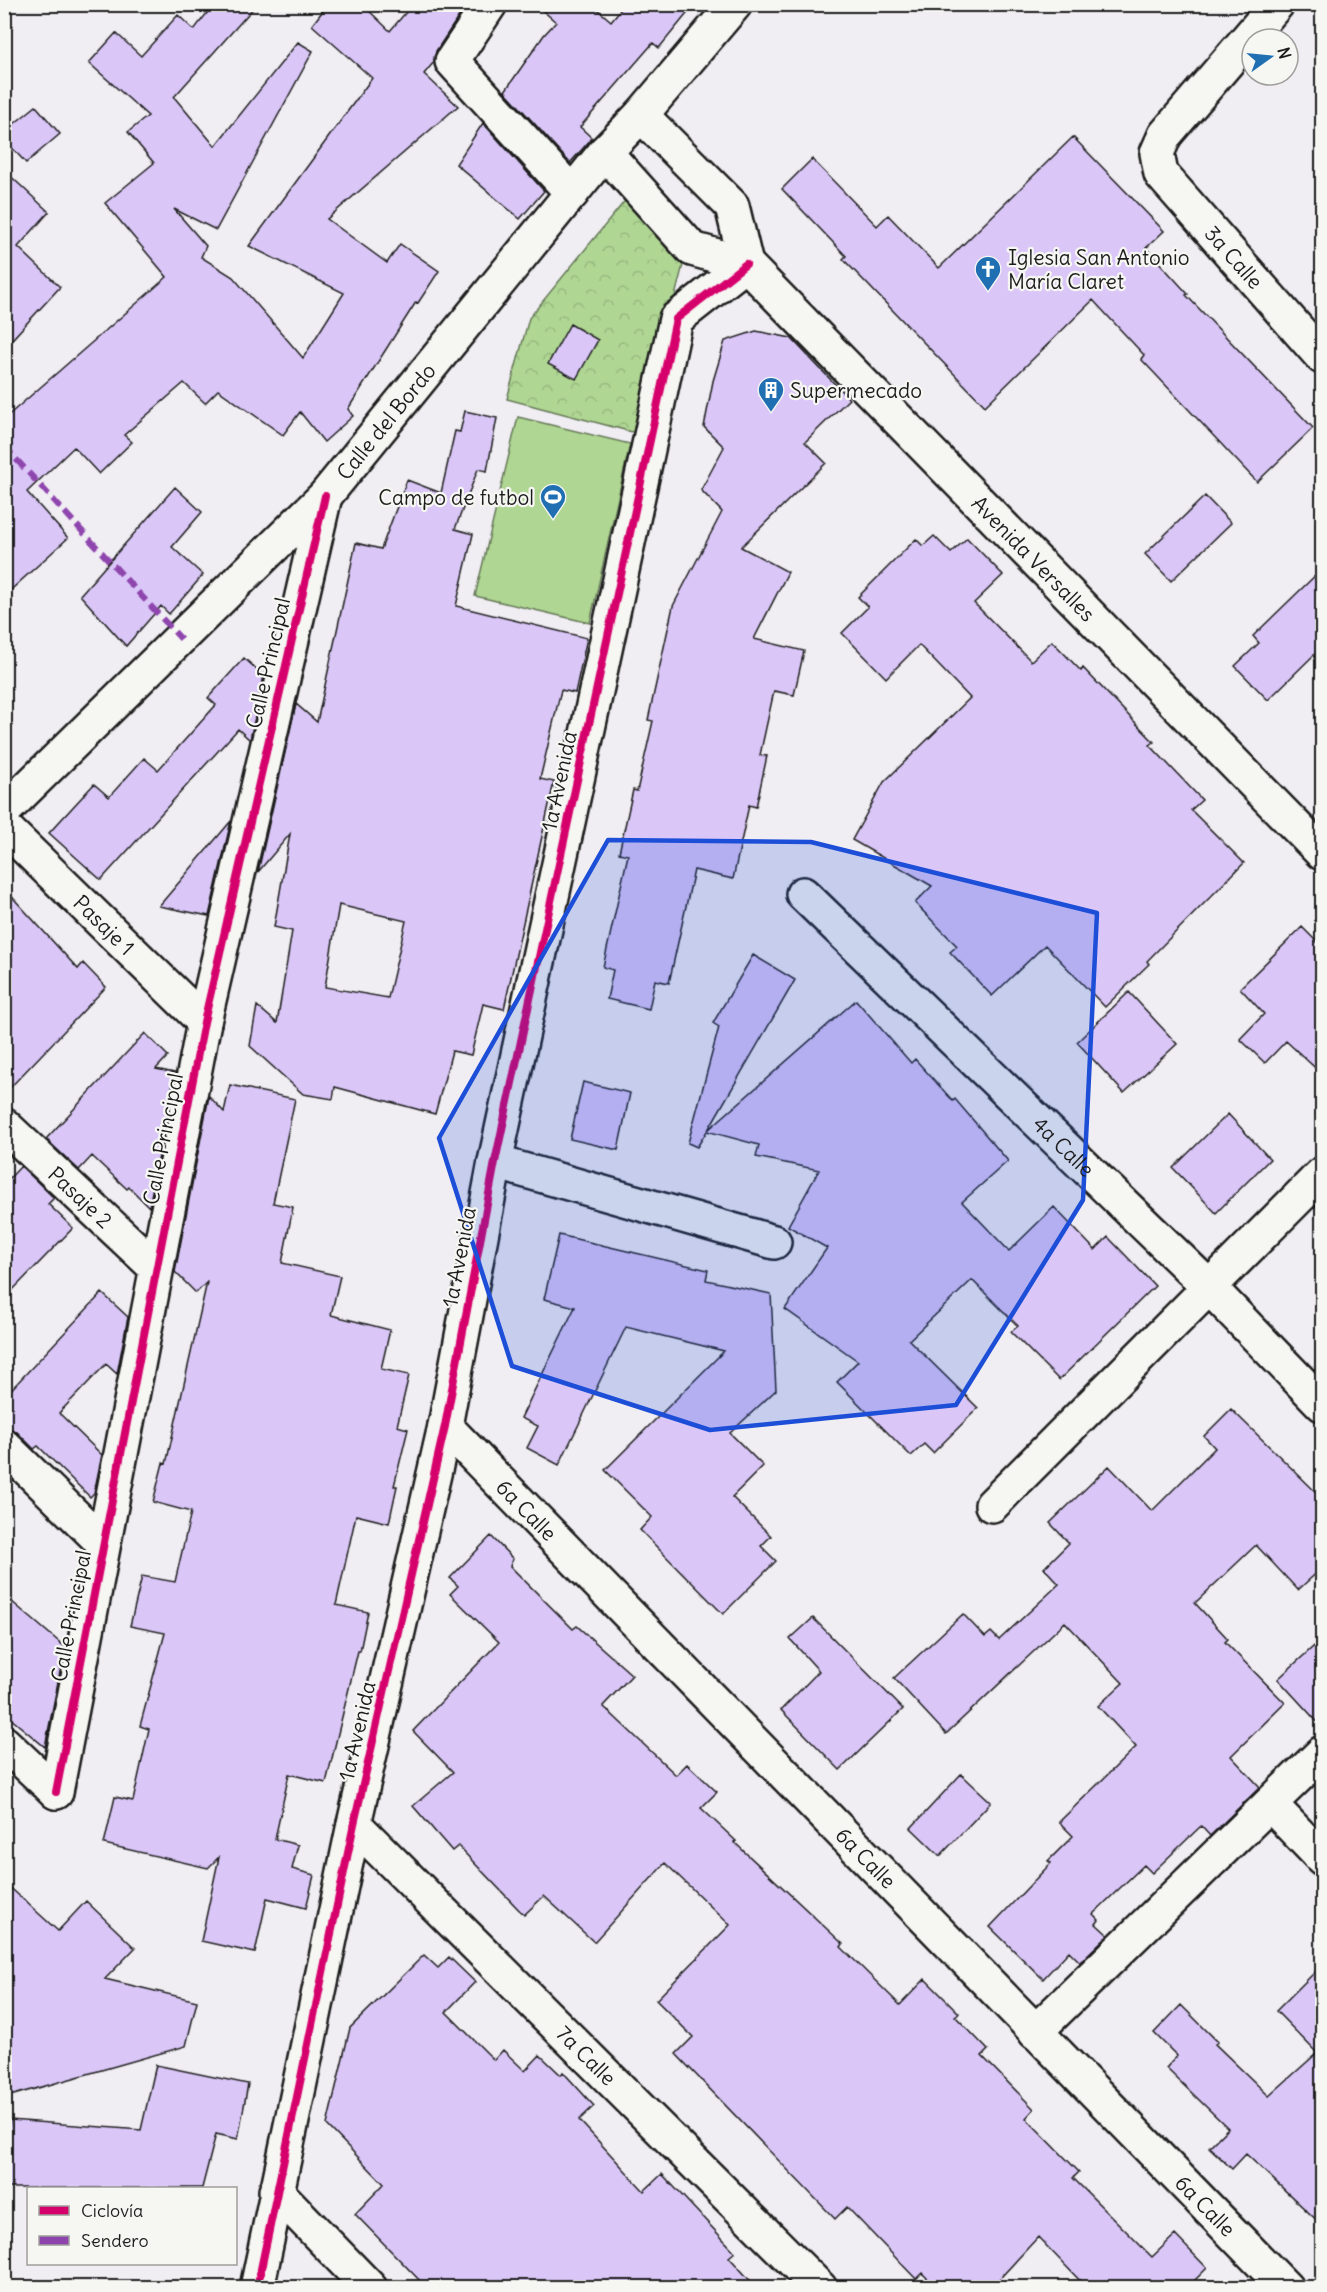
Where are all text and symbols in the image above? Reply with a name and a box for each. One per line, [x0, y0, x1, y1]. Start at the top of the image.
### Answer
north arrow [1240, 27, 1300, 87]
text: N [1273, 45, 1296, 61]
street label: 3a Calle [1199, 220, 1269, 294]
place label: Iglesia San Antonio María Claret [1008, 244, 1190, 295]
church icon: Iglesia San Antonio María Claret [973, 254, 1003, 292]
street label: Calle del Bordo [330, 357, 441, 485]
building icon: Supermecado [756, 375, 786, 413]
place label: Supermecado [790, 377, 922, 404]
sports icon: Campo de futbol [538, 482, 568, 520]
place label: Campo de futbol [378, 484, 534, 511]
street label: Avenida Versalles [966, 490, 1101, 627]
street label: Calle Principal [240, 595, 296, 731]
street label: 1a Avenida [535, 729, 583, 833]
street label: Pasaje 1 [68, 889, 141, 961]
street label: Calle Principal [137, 1071, 189, 1207]
street label: 4a Calle [1027, 1111, 1100, 1182]
street label: Pasaje 2 [43, 1160, 118, 1234]
street label: 1a Avenida [436, 1205, 482, 1309]
street label: 6a Calle [491, 1473, 563, 1546]
street label: Calle Principal [45, 1548, 97, 1684]
street label: 1a Avenida [332, 1679, 382, 1783]
street label: 6a Calle [830, 1821, 902, 1894]
street label: 7a Calle [551, 2020, 622, 2091]
street label: 6a Calle [1169, 2169, 1242, 2242]
legend [27, 2187, 237, 2265]
text: Ciclovía [81, 2199, 143, 2222]
text: Sendero [81, 2229, 149, 2252]

